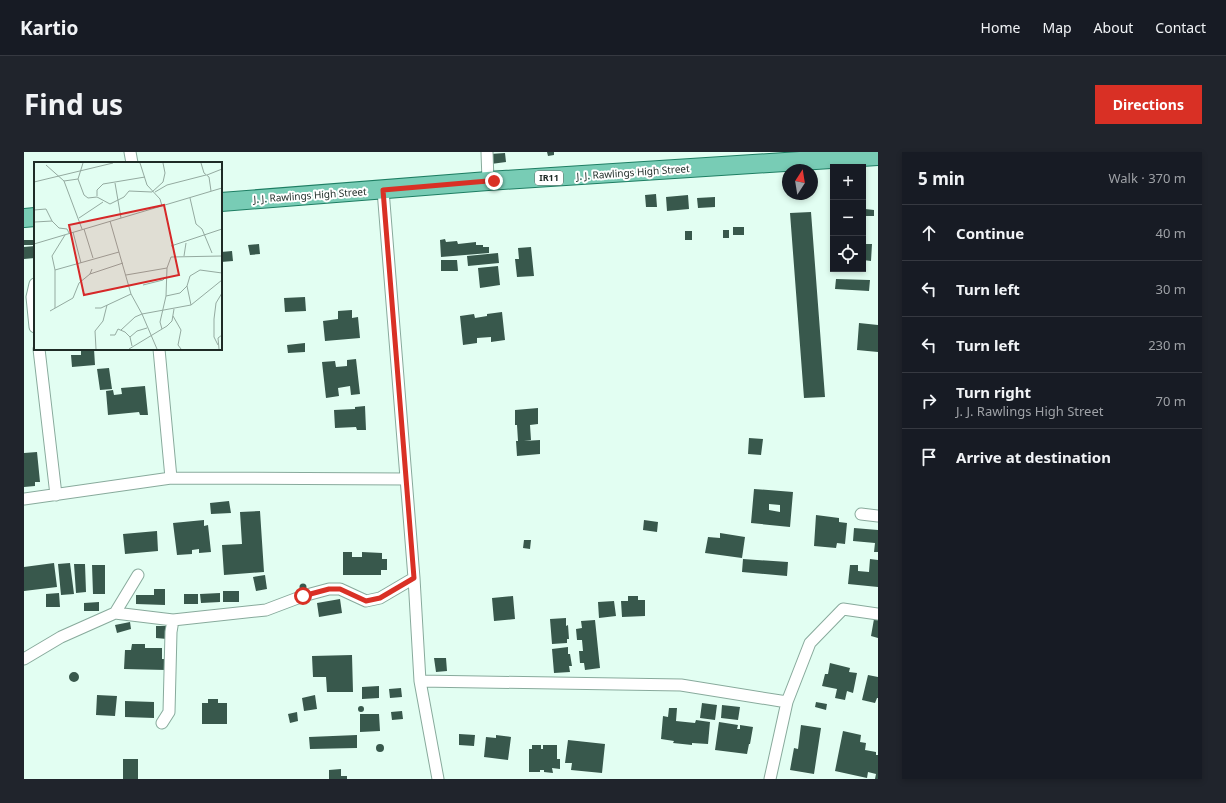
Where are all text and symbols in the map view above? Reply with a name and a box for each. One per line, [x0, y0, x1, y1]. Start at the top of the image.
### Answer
text: Kartio [20, 15, 78, 41]
text: Home [981, 18, 1020, 37]
text: Map [1042, 18, 1072, 37]
text: About [1094, 18, 1133, 37]
text: Contact [1155, 18, 1206, 37]
text: Find us [24, 85, 123, 123]
button: Directions [1095, 85, 1202, 124]
street label: J. J. Rawlings High Street [575, 161, 690, 183]
inset map [34, 162, 222, 350]
north arrow [782, 164, 818, 200]
map controls [830, 164, 866, 272]
button: + [830, 164, 866, 200]
text: 5 min [918, 167, 965, 190]
text: Walk · 370 m [1108, 169, 1186, 187]
road number: IR11 [535, 171, 563, 185]
route end [485, 172, 503, 190]
street label: J. J. Rawlings High Street [252, 184, 367, 206]
button: − [830, 200, 866, 236]
icon: ahead [918, 222, 940, 244]
text: Continue [956, 223, 1024, 243]
text: 40 m [1156, 224, 1186, 242]
button: locate [830, 236, 866, 272]
icon: left [918, 278, 940, 300]
text: Turn left [956, 279, 1020, 299]
text: 30 m [1156, 280, 1186, 298]
icon: left [918, 334, 940, 356]
text: Turn left [956, 335, 1020, 355]
text: 230 m [1148, 336, 1186, 354]
text: Turn right [956, 382, 1031, 402]
icon: right [918, 390, 940, 412]
text: 70 m [1156, 392, 1186, 410]
text: J. J. Rawlings High Street [956, 402, 1103, 420]
icon: arrive [918, 446, 940, 468]
text: Arrive at destination [956, 447, 1111, 467]
route start [294, 587, 312, 605]

